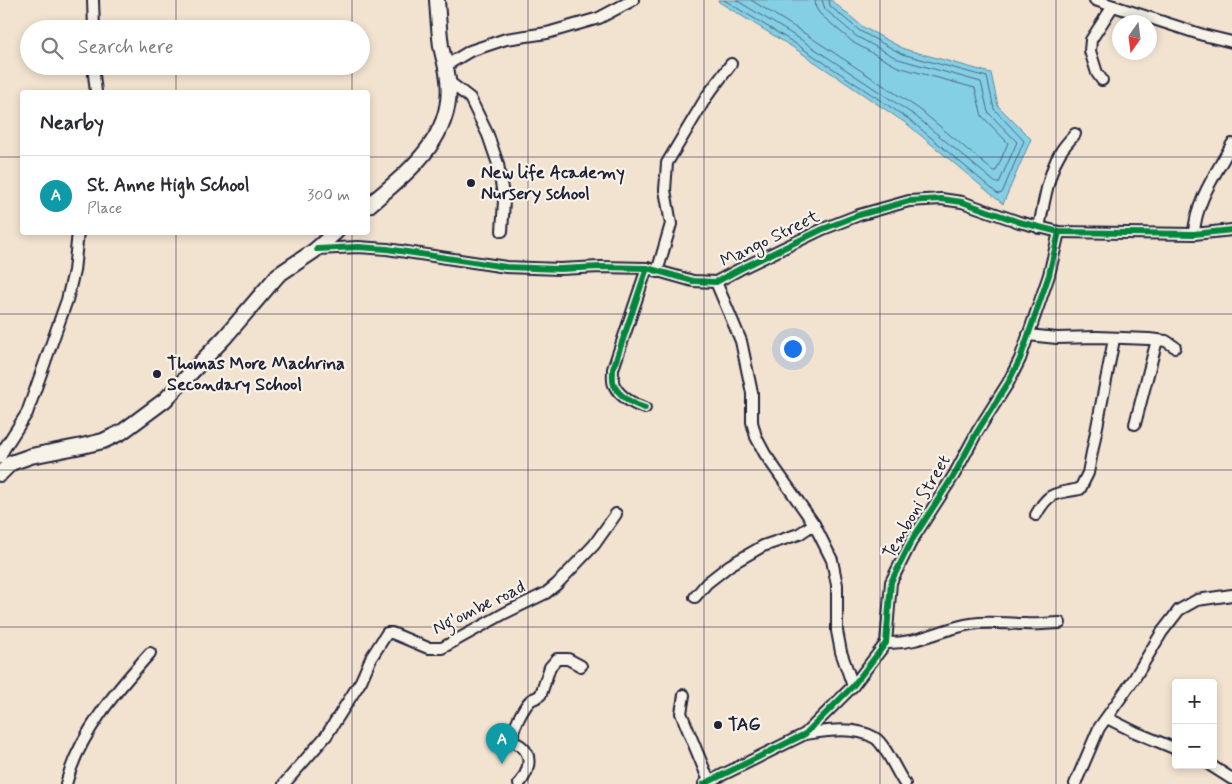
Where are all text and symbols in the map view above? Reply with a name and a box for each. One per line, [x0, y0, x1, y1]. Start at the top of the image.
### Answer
north arrow [1112, 15, 1157, 60]
search box [20, 20, 370, 75]
icon: search [38, 34, 66, 62]
text: Search here [78, 35, 174, 60]
text: Nearby [40, 109, 104, 137]
place label: New life Academy Nursery school [481, 161, 625, 206]
text: St. Anne High School [87, 173, 250, 198]
marker: New life Academy Nursery school [465, 177, 477, 189]
text: A [51, 185, 61, 206]
text: 300 m [307, 185, 350, 206]
text: Place [87, 198, 122, 219]
street label: Mango Street [716, 204, 824, 274]
your location [780, 336, 806, 362]
place label: Thomas More Machrina Secondary School [167, 352, 345, 397]
marker: Thomas More Machrina Secondary School [151, 368, 163, 380]
street label: Temboni Street [877, 450, 957, 564]
street label: Ng'ombe road [429, 575, 530, 643]
map controls [1172, 679, 1217, 769]
button: + [1172, 679, 1217, 724]
place label: TAG [728, 713, 760, 737]
marker: TAG [712, 719, 724, 731]
pin: A [486, 723, 518, 764]
button: − [1172, 724, 1217, 769]

